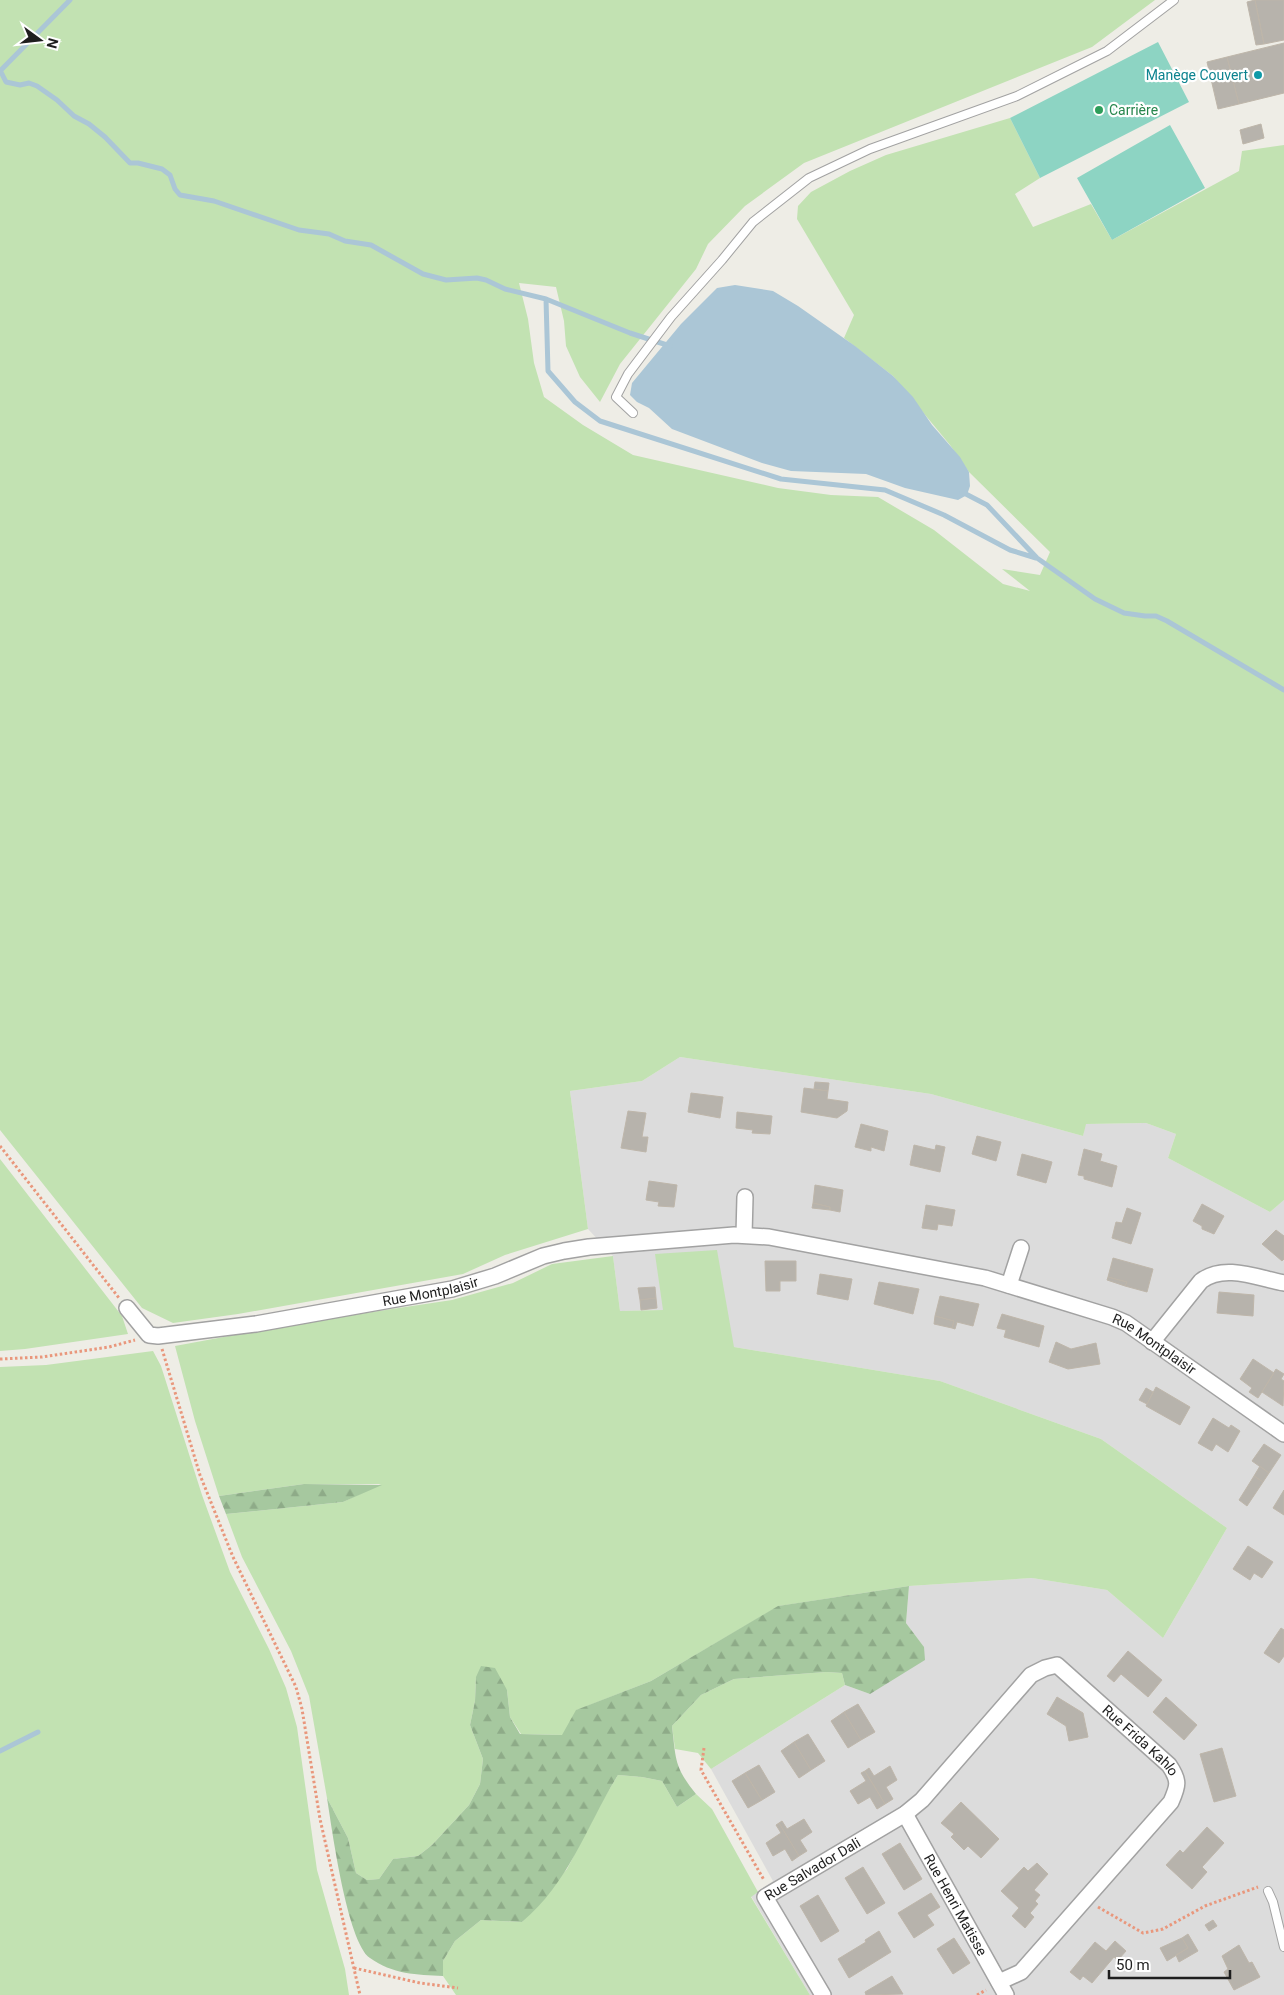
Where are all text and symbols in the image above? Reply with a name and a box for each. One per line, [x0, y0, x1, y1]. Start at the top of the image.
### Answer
north arrow [15, 15, 65, 65]
text: N [44, 37, 62, 50]
place label: Manège Couvert [1146, 67, 1248, 83]
marker: Manège Couvert [1252, 69, 1264, 81]
place label: Carrière [1109, 102, 1158, 118]
marker: Carrière [1093, 104, 1105, 116]
street label: Rue Montplaisir [381, 1273, 480, 1309]
street label: Rue Montplaisir [1110, 1310, 1199, 1378]
street label: Rue Frida Kahlo [1099, 1701, 1182, 1778]
street label: Rue Salvador Dali [762, 1834, 863, 1903]
street label: Rue Henri Matisse [921, 1851, 990, 1958]
scale bar [1109, 1948, 1230, 1980]
text: 50 m [1116, 1956, 1150, 1974]

